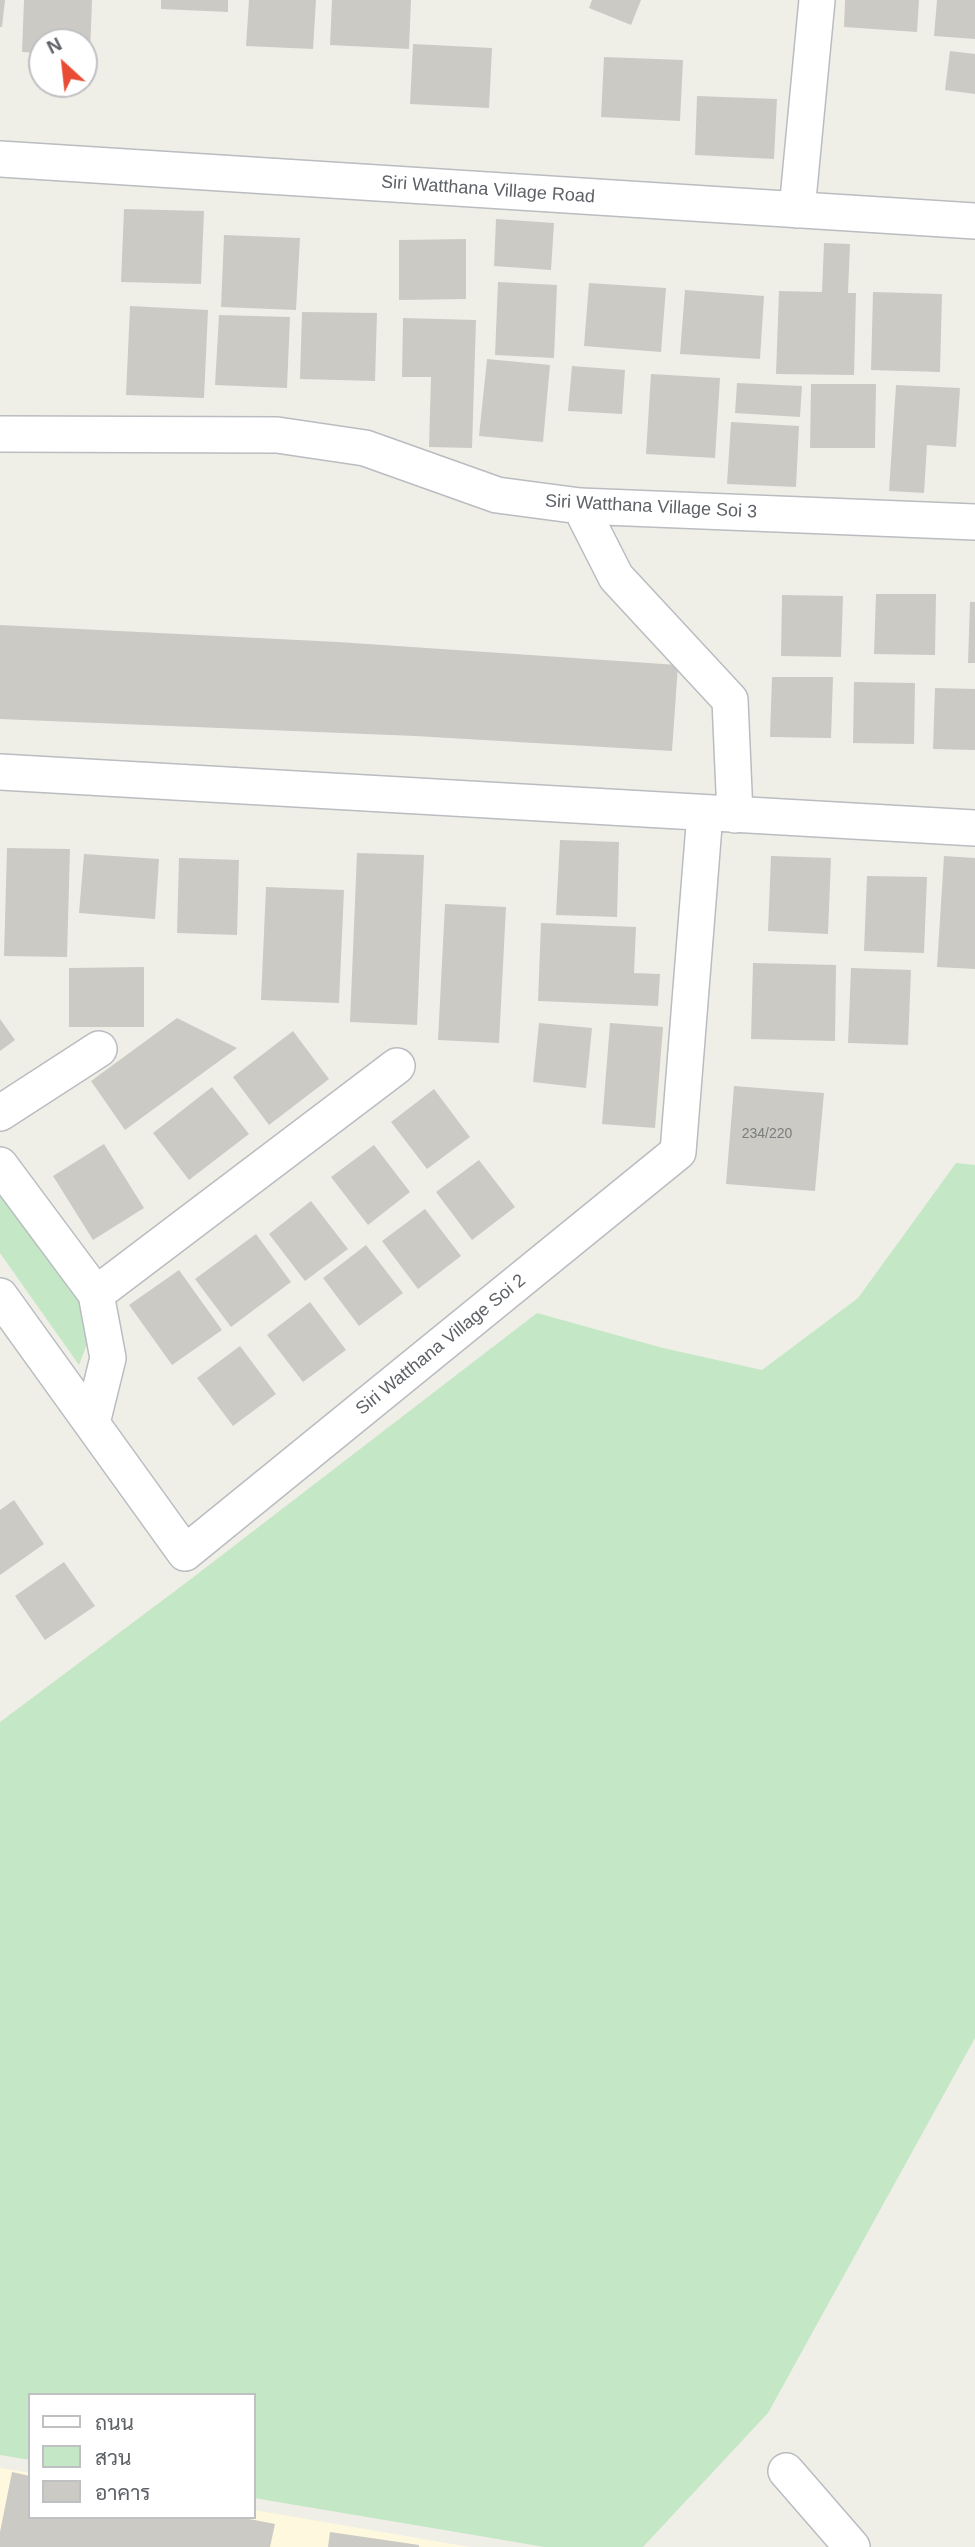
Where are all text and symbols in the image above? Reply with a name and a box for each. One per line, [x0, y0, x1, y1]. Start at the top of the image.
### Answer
north arrow [28, 28, 98, 98]
text: N [43, 33, 65, 58]
street label: Siri Watthana Village Road [380, 172, 596, 208]
street label: Siri Watthana Village Soi 3 [545, 491, 757, 523]
house number: 234/220 [742, 1126, 792, 1142]
street label: Siri Watthana Village Soi 2 [352, 1270, 530, 1420]
legend [28, 2393, 256, 2519]
text: ถนน [95, 2411, 134, 2434]
text: สวน [95, 2446, 131, 2469]
text: อาคาร [95, 2481, 151, 2504]

